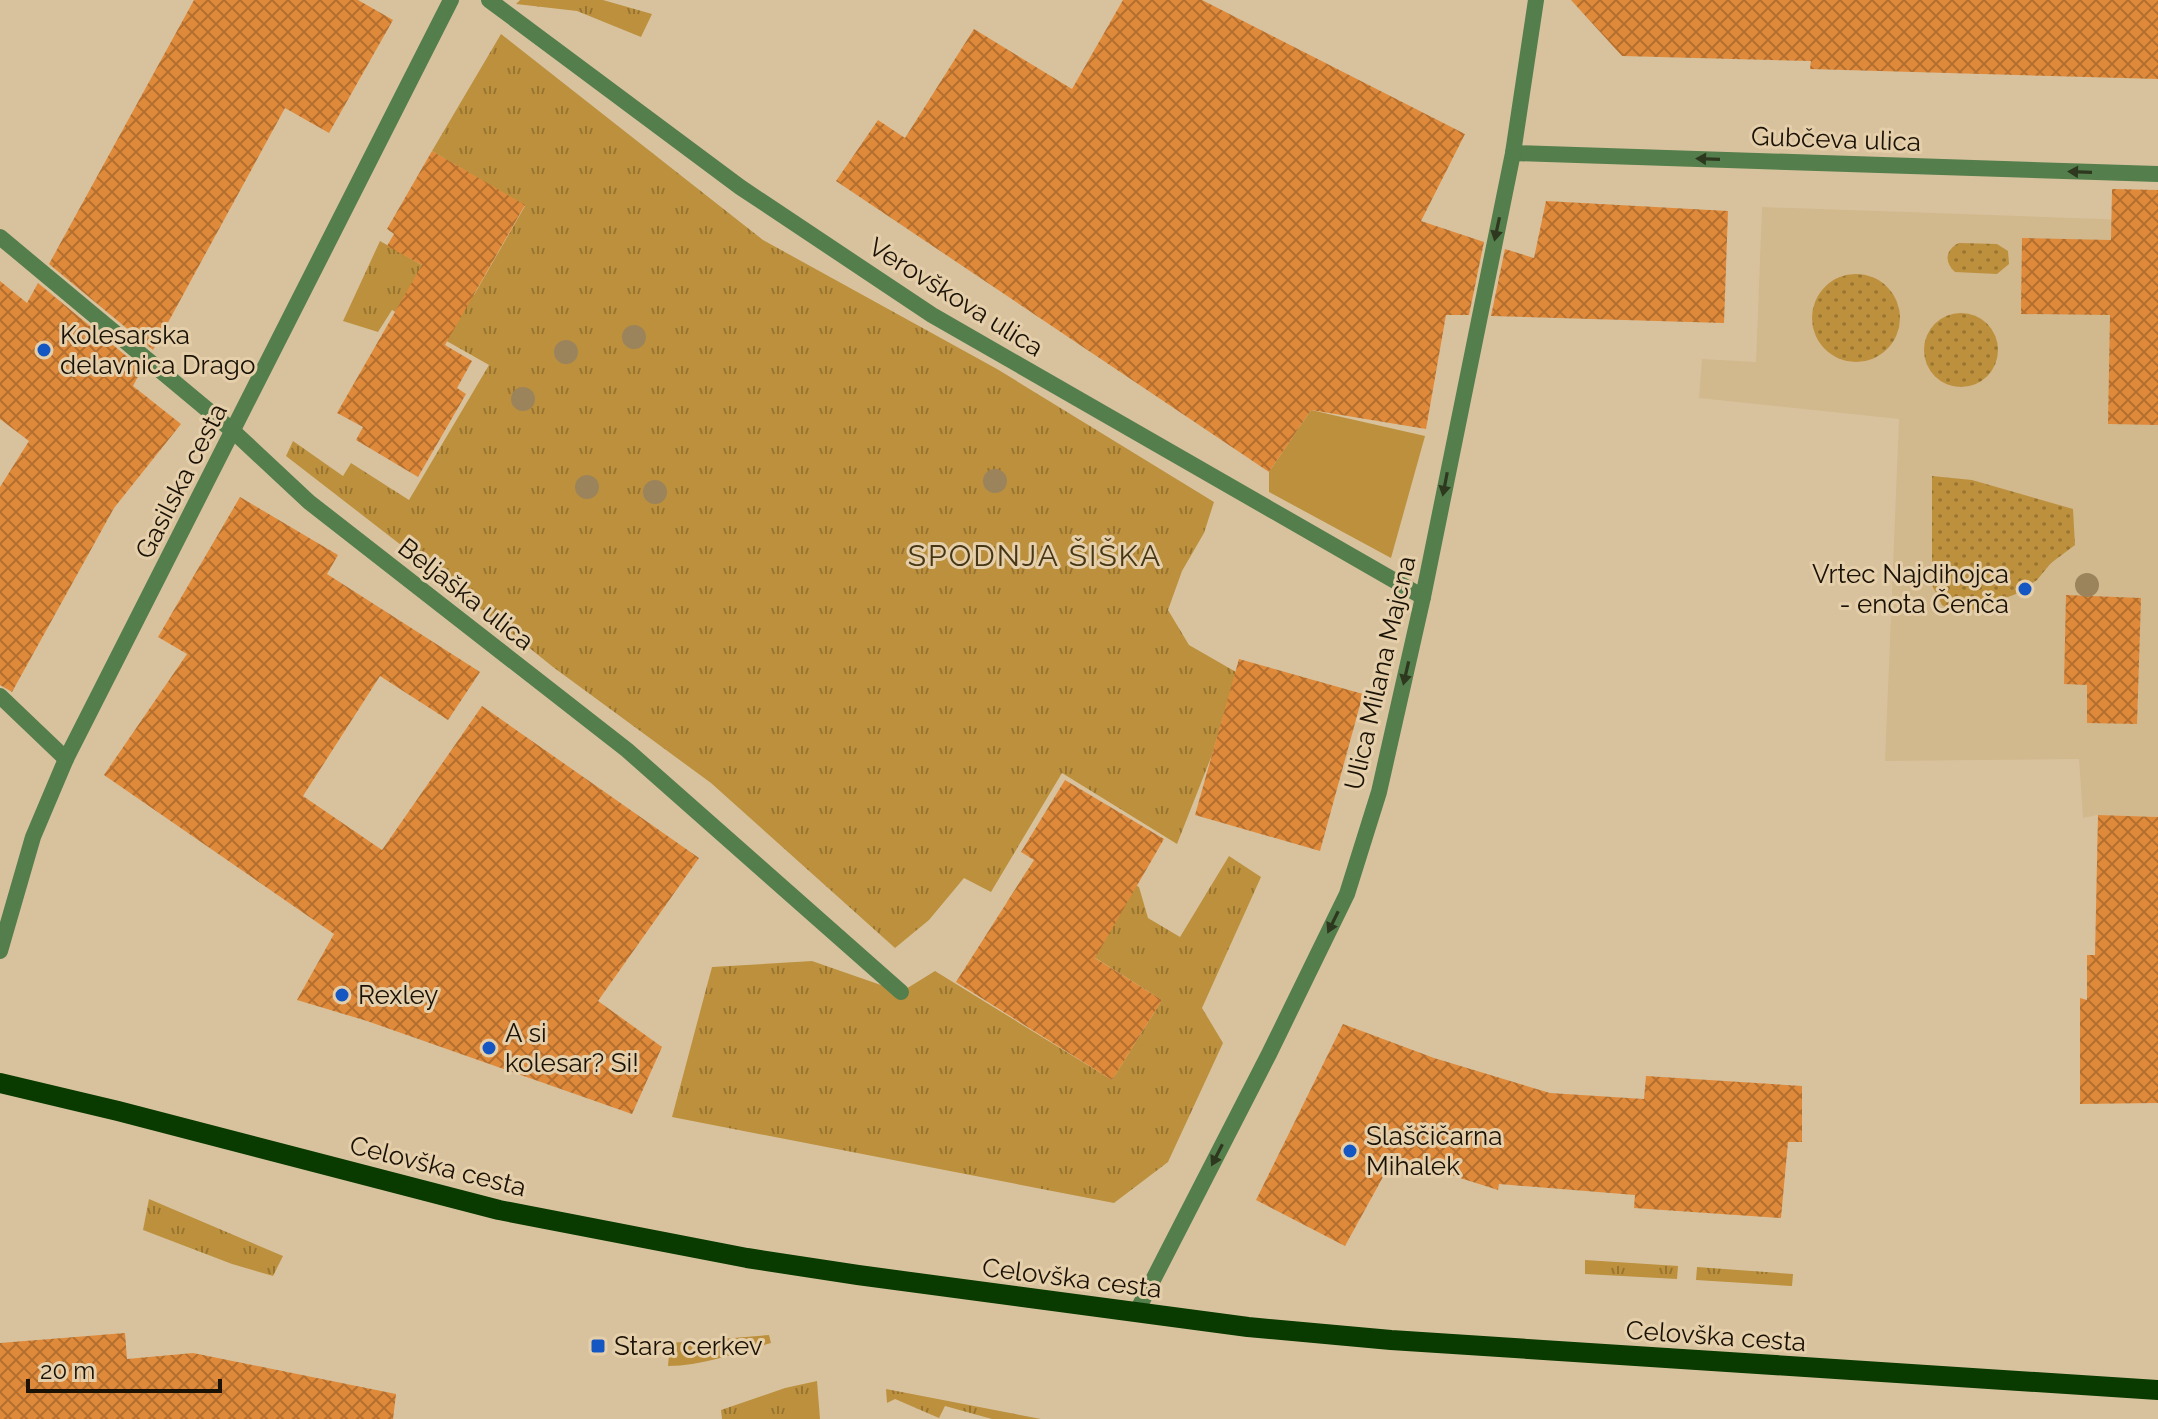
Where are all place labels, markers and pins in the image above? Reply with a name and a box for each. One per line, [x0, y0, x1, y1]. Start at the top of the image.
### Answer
place label: Kolesarska delavnica Drago [60, 320, 255, 380]
marker: Kolesarska delavnica Drago [35, 341, 53, 359]
place label: Vrtec Najdihojca - enota Čenča [1812, 559, 2009, 619]
marker: Vrtec Najdihojca - enota Čenča [2016, 580, 2034, 598]
place label: Rexley [358, 980, 438, 1010]
marker: Rexley [333, 986, 351, 1004]
place label: A si kolesar? Si! [505, 1018, 639, 1078]
marker: A si kolesar? Si! [480, 1039, 498, 1057]
place label: Slaščičarna Mihalek [1366, 1121, 1502, 1181]
marker: Slaščičarna Mihalek [1341, 1142, 1359, 1160]
place label: Stara cerkev [614, 1331, 763, 1361]
marker: Stara cerkev [589, 1337, 607, 1355]

